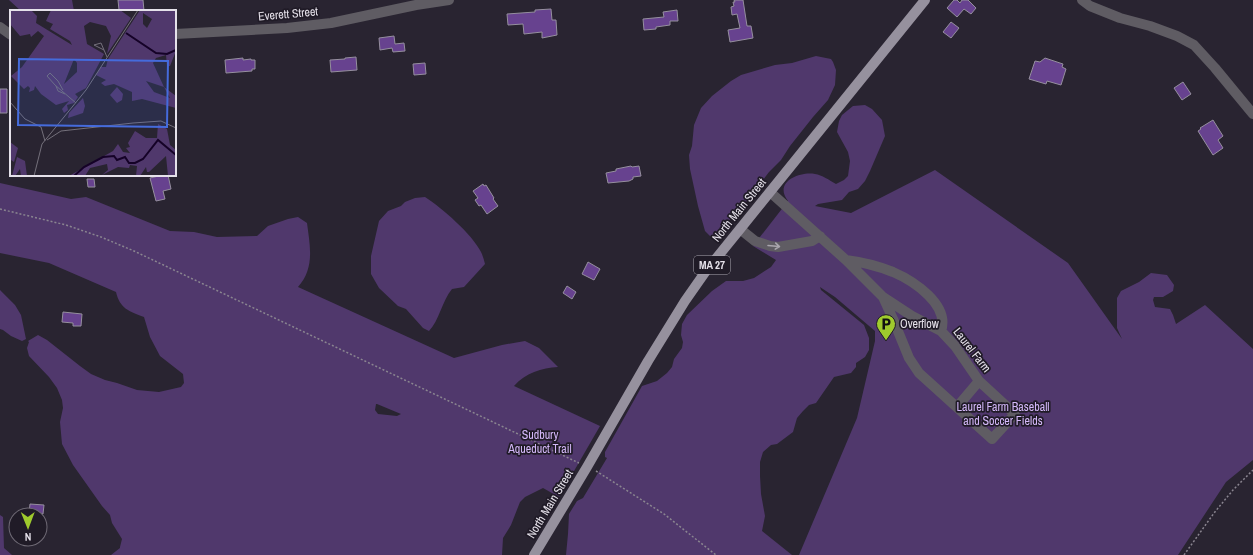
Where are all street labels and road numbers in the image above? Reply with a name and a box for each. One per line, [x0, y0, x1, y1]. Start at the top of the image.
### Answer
street label: Everett Street [257, 3, 319, 25]
street label: North Main Street [708, 175, 770, 245]
road number: MA 27 [694, 256, 730, 274]
street label: Laurel Farm [950, 324, 994, 376]
street label: North Main Street [523, 466, 577, 541]

